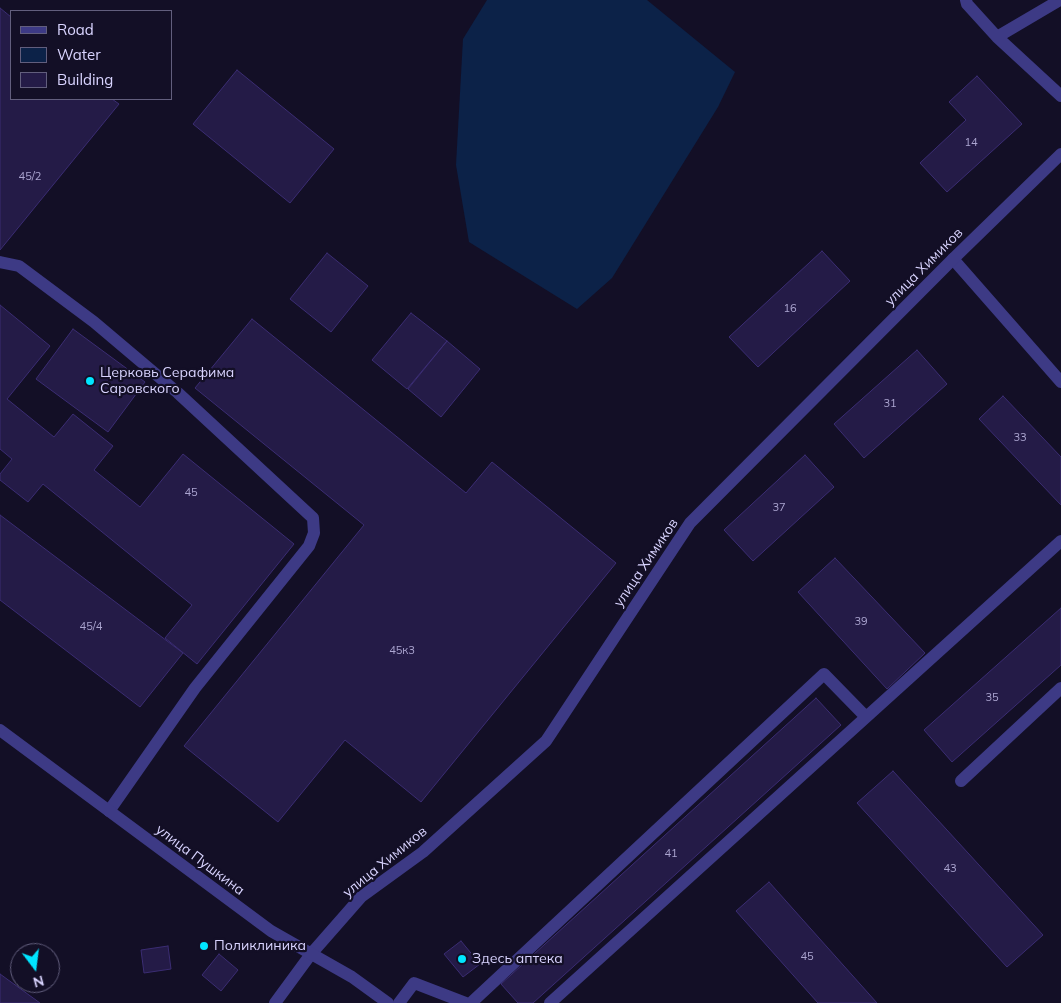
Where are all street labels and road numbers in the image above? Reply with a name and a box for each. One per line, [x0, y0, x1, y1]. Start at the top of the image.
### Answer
street label: улица Химиков [882, 225, 966, 309]
street label: улица Химиков [610, 516, 682, 610]
street label: улица Пушкина [152, 821, 248, 899]
street label: улица Химиков [340, 823, 430, 901]

